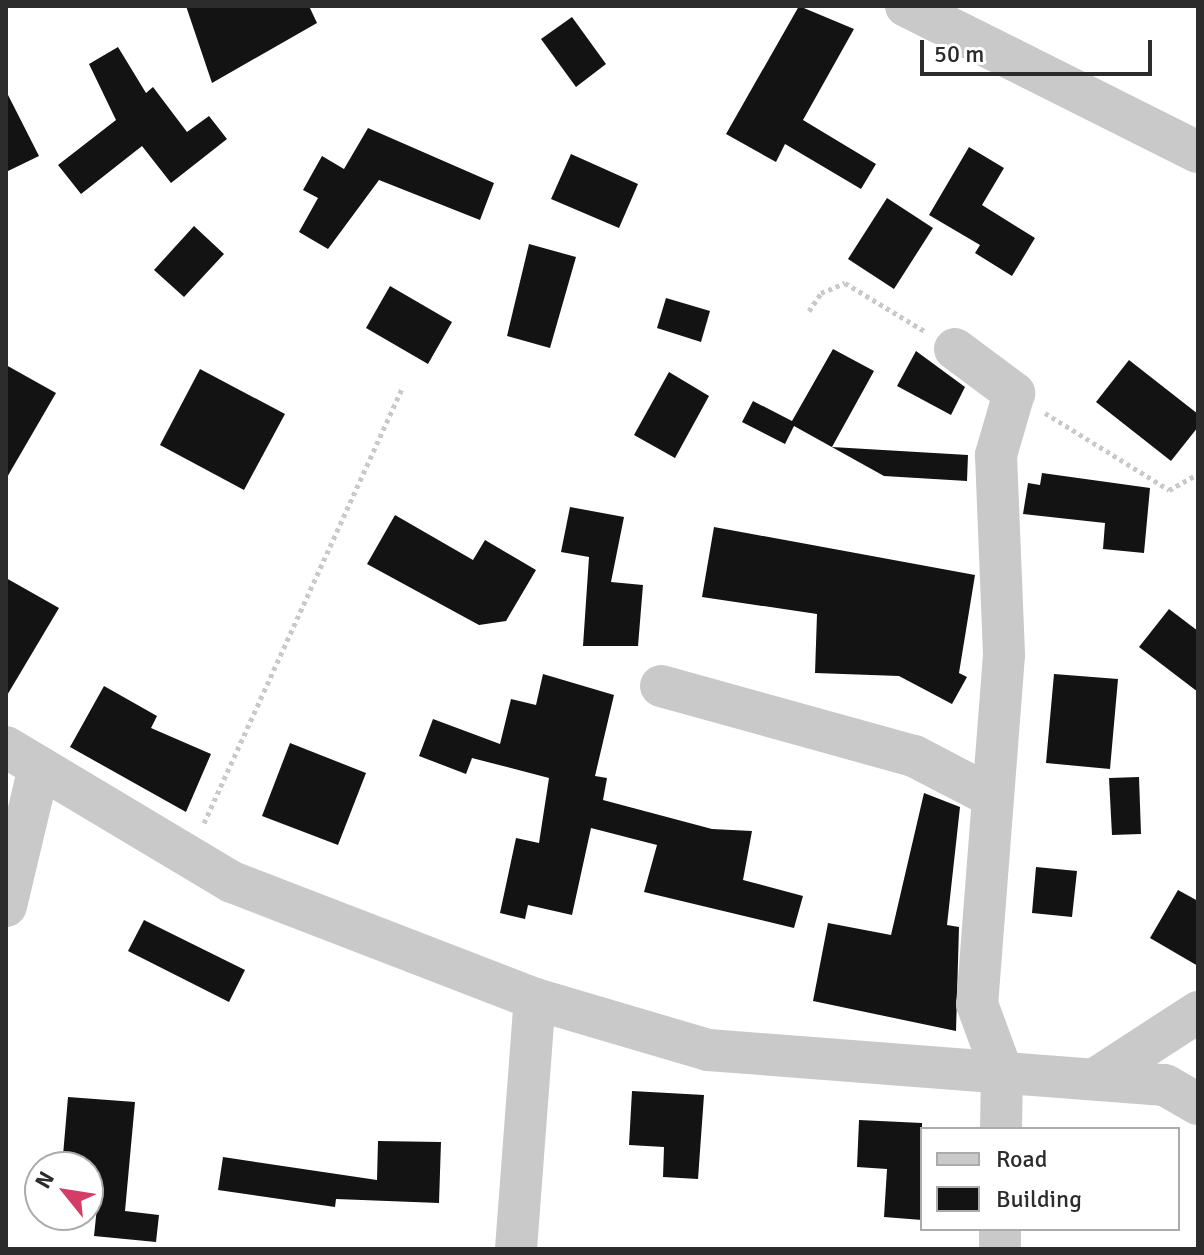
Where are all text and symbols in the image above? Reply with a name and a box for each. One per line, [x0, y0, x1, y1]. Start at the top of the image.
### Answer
scale bar [924, 24, 1156, 74]
text: 50 m [934, 39, 984, 69]
legend [920, 1127, 1180, 1231]
text: Road [996, 1144, 1047, 1174]
north arrow [24, 1151, 104, 1231]
text: N [29, 1166, 60, 1193]
text: Building [996, 1184, 1082, 1214]

